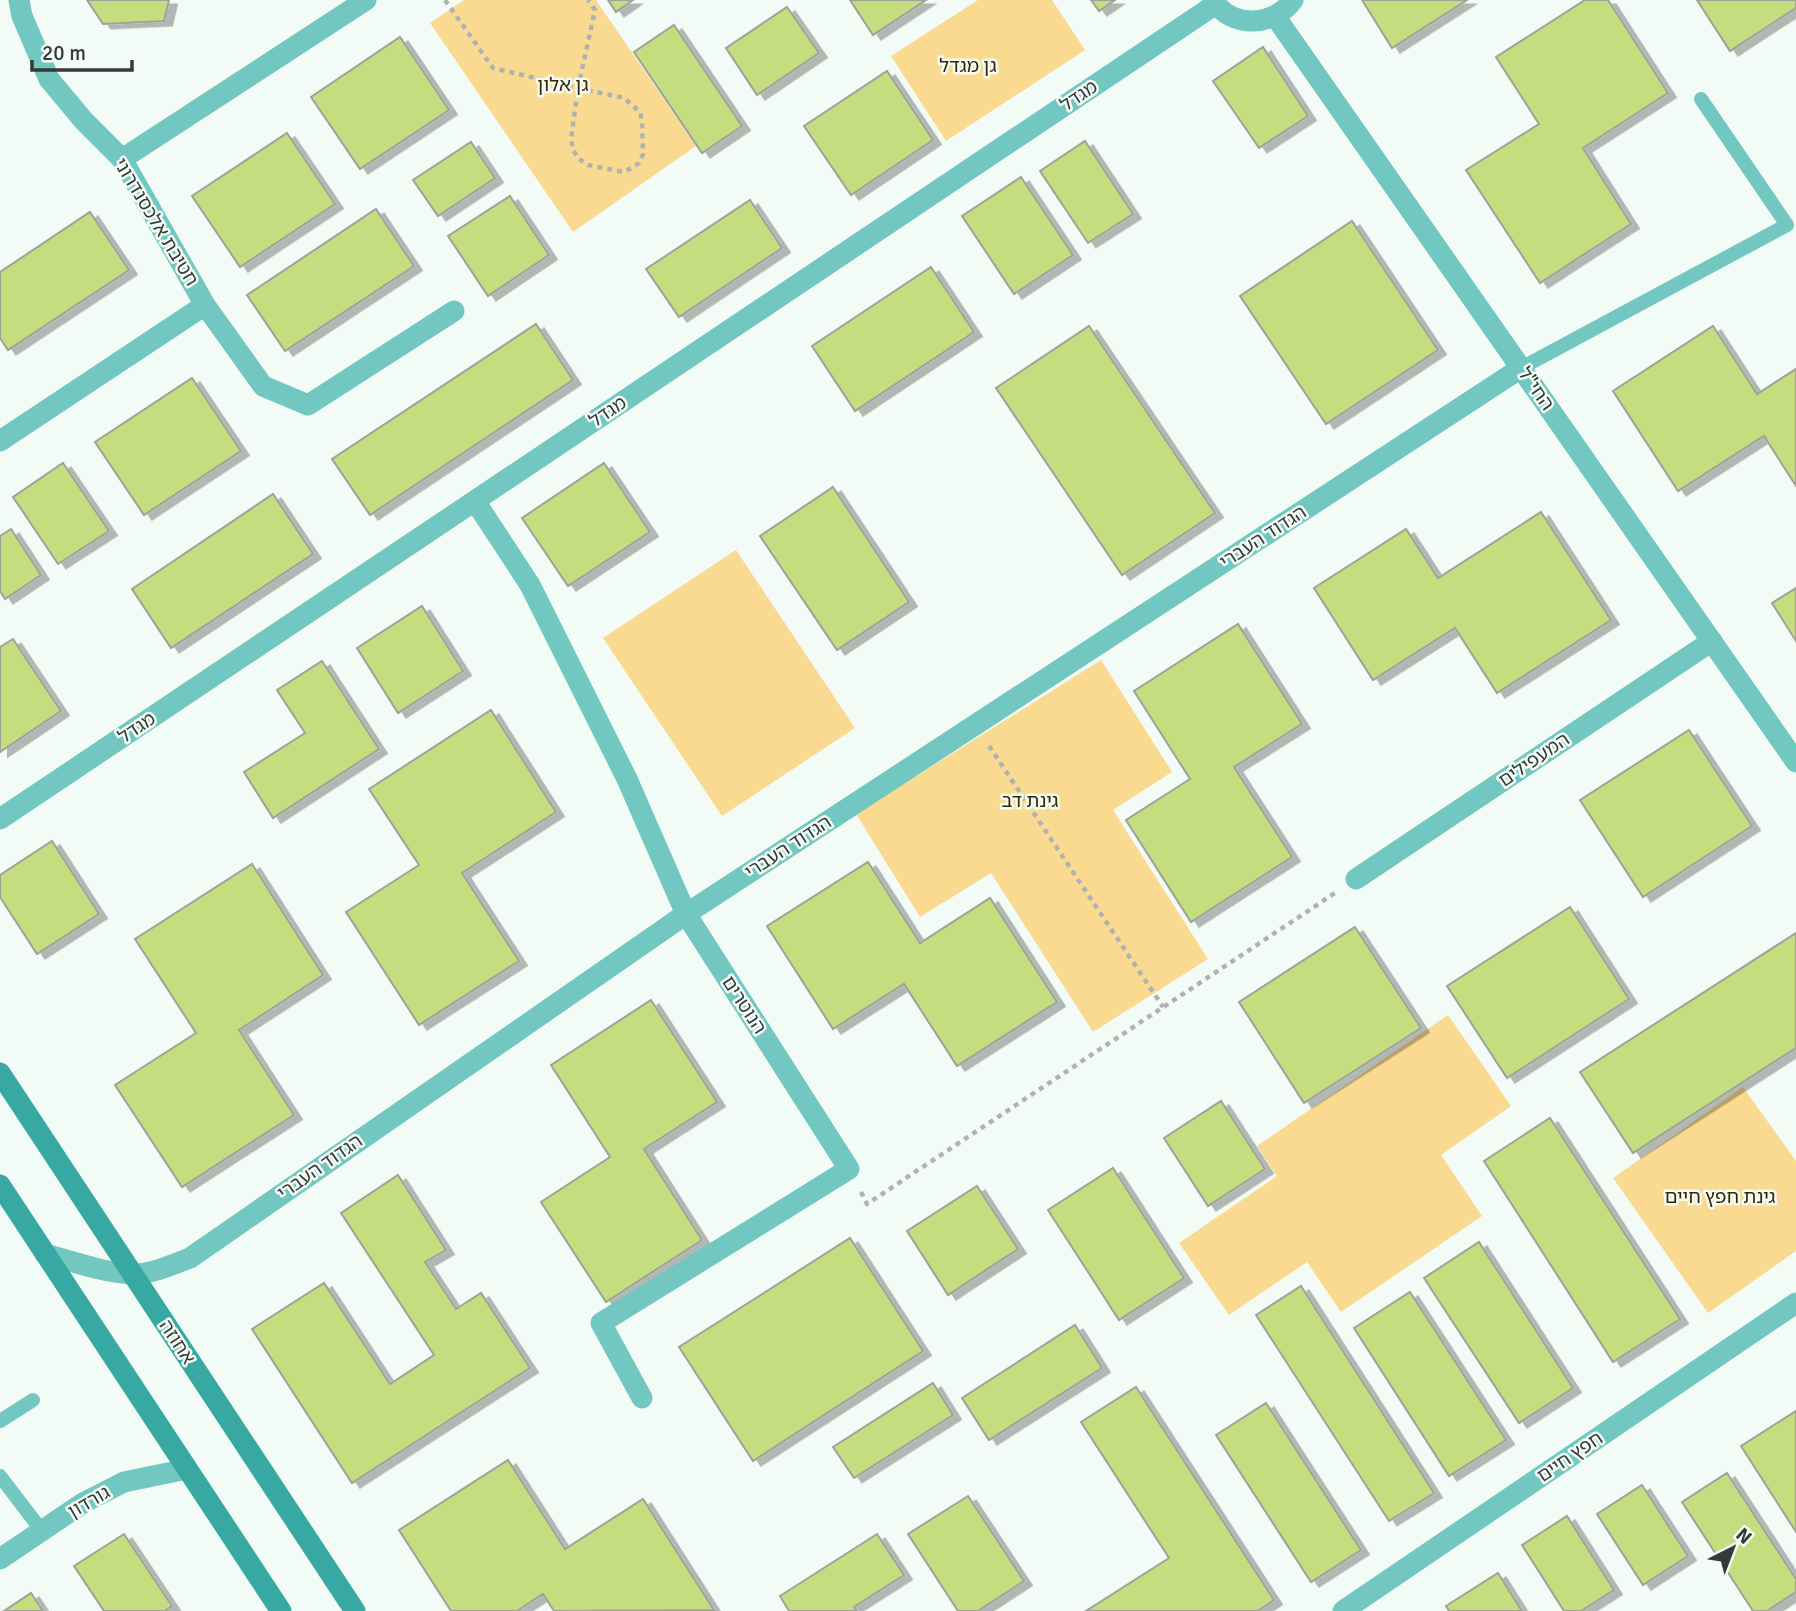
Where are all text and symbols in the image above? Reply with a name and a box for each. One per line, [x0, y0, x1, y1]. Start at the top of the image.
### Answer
scale bar [32, 28, 131, 72]
text: 20 m [42, 40, 86, 66]
park label: גן מגדל [939, 54, 997, 78]
park label: גן אלון [537, 73, 589, 97]
street label: מגדל [1056, 75, 1102, 117]
street label: חטיבת אלכסנדרוני [108, 154, 204, 290]
street label: החי"ל [1513, 363, 1559, 415]
street label: מגדל [585, 391, 631, 433]
street label: הגדוד העברי [1215, 500, 1311, 574]
street label: מגדל [114, 707, 160, 749]
street label: המעפילים [1494, 727, 1574, 793]
park label: גינת דב [1002, 789, 1058, 813]
street label: הגדוד העברי [740, 810, 836, 884]
street label: הנוטרים [716, 971, 772, 1039]
street label: הגדוד העברי [273, 1129, 367, 1205]
park label: גינת חפץ חיים [1665, 1185, 1775, 1209]
street label: אחוזה [154, 1315, 200, 1369]
street label: חפץ חיים [1532, 1426, 1608, 1488]
street label: גורדון [64, 1480, 114, 1524]
north arrow [1698, 1513, 1768, 1583]
text: N [1731, 1523, 1757, 1549]

